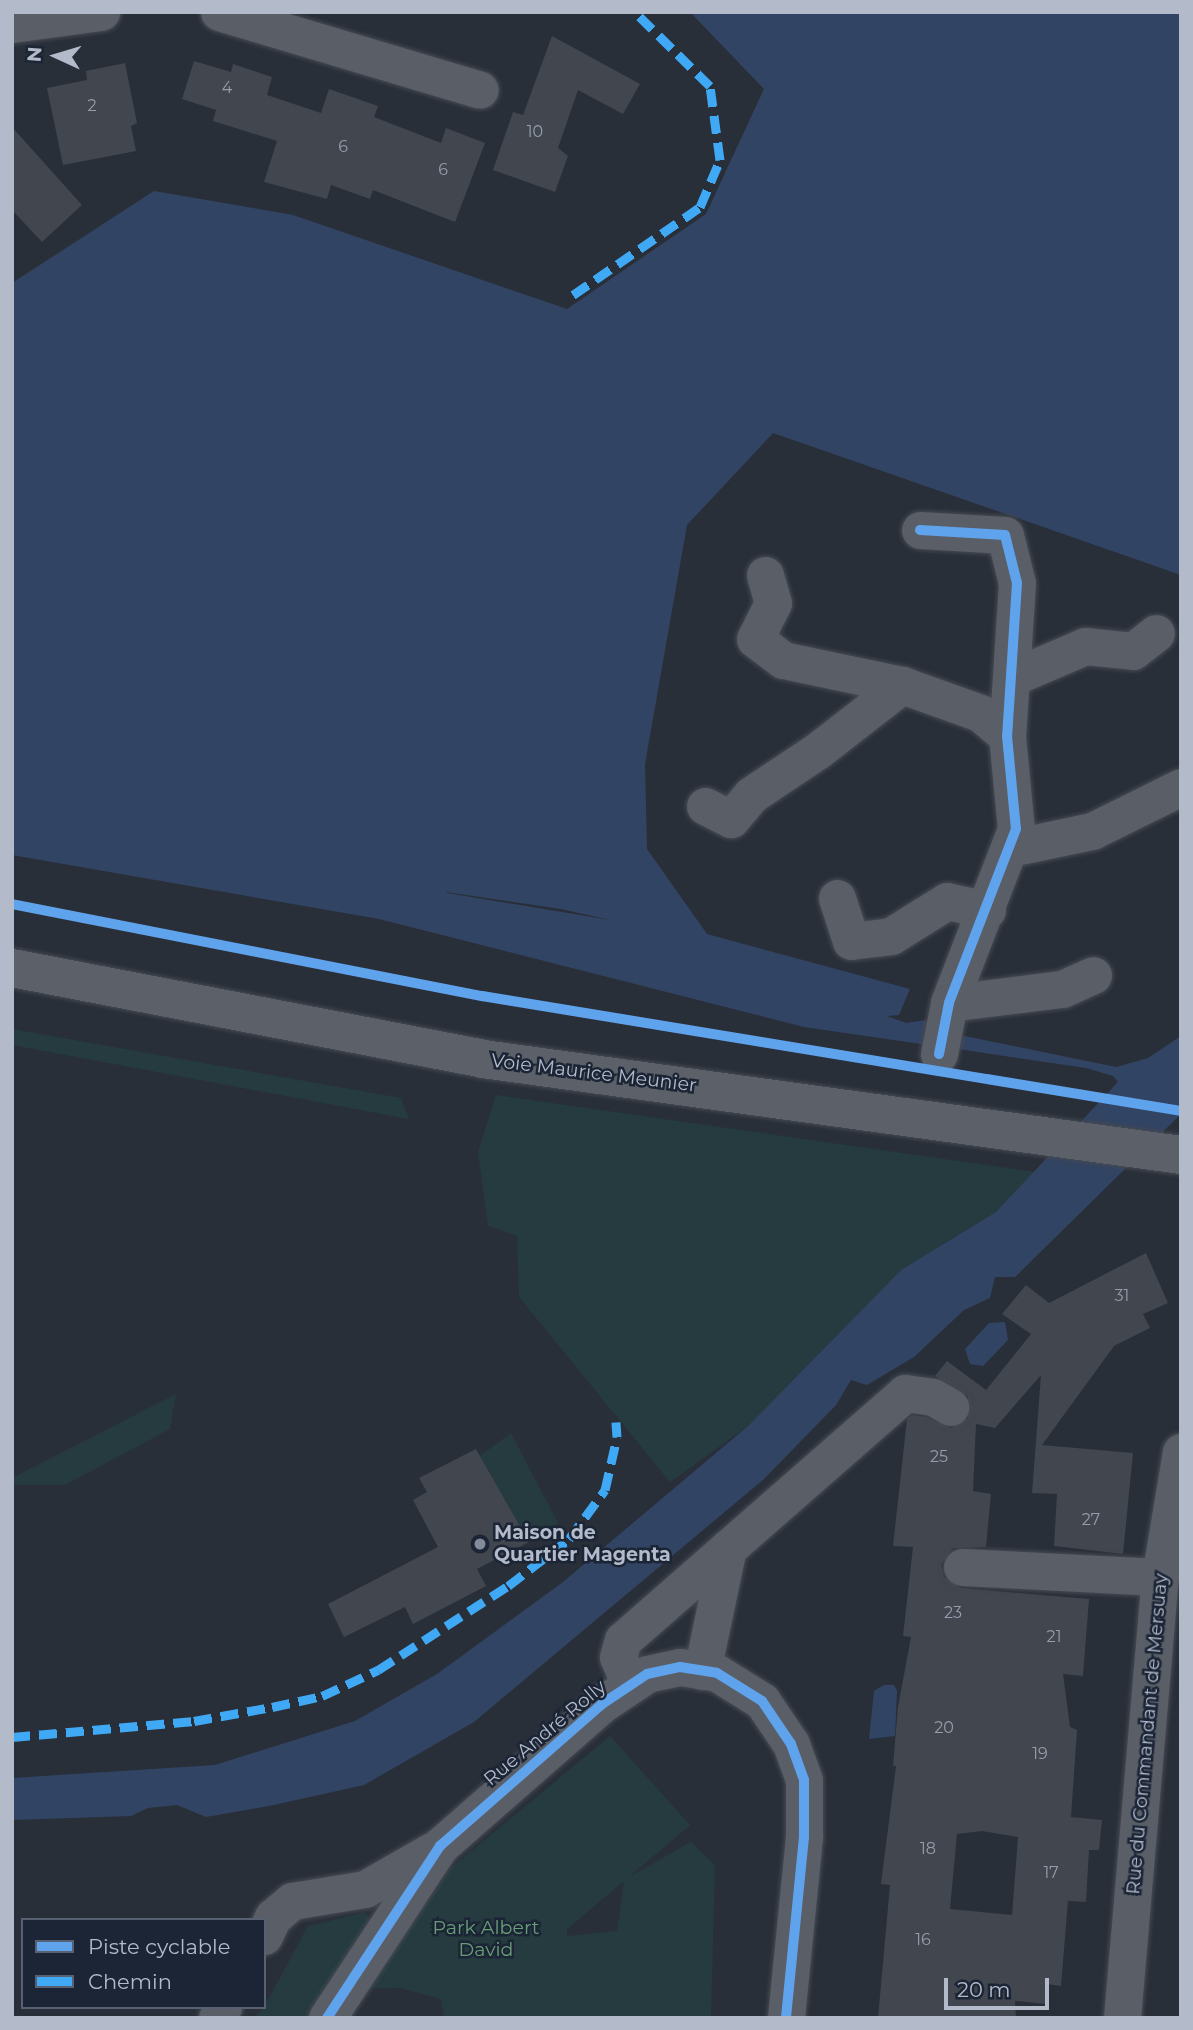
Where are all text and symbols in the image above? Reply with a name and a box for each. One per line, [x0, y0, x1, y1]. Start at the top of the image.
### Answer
north arrow [21, 21, 91, 91]
text: N [23, 46, 47, 63]
house number: 4 [222, 78, 232, 98]
house number: 2 [87, 96, 97, 116]
house number: 10 [527, 122, 543, 142]
house number: 6 [338, 137, 348, 157]
house number: 6 [438, 160, 448, 180]
street label: Voie Maurice Meunier [490, 1049, 698, 1097]
house number: 31 [1115, 1286, 1129, 1306]
house number: 25 [930, 1447, 948, 1467]
house number: 27 [1082, 1510, 1100, 1530]
place label: Maison de Quartier Magenta [494, 1522, 671, 1566]
marker: Maison de Quartier Magenta [472, 1536, 488, 1552]
street label: Rue du Commandant de Mersuay [1122, 1572, 1172, 1896]
house number: 23 [944, 1603, 962, 1623]
house number: 21 [1047, 1627, 1061, 1647]
street label: Rue André Rolly [479, 1675, 611, 1791]
house number: 20 [934, 1718, 954, 1738]
house number: 19 [1032, 1744, 1048, 1764]
house number: 18 [920, 1839, 936, 1859]
house number: 17 [1043, 1863, 1059, 1883]
park label: Park Albert David [432, 1917, 540, 1961]
legend [21, 1918, 266, 2009]
house number: 16 [915, 1930, 931, 1950]
text: Piste cyclable [88, 1934, 230, 1959]
scale bar [948, 1964, 1053, 2008]
text: Chemin [88, 1969, 172, 1994]
text: 20 m [957, 1977, 1011, 2002]

